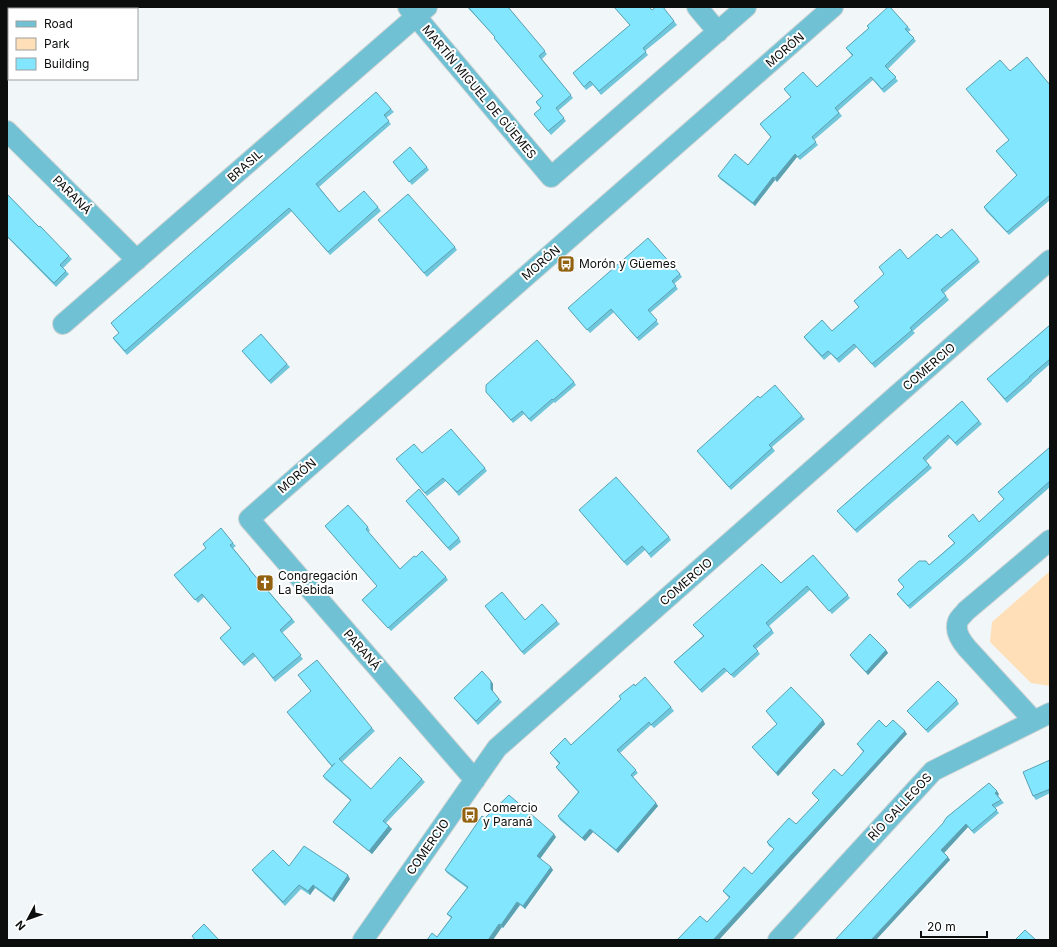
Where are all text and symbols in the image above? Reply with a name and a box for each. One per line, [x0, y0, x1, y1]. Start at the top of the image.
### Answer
legend [8, 8, 138, 80]
text: Road [44, 16, 73, 31]
street label: MARTÍN MIGUEL DE GÜEMES [419, 22, 540, 162]
street label: MORÓN [762, 29, 807, 70]
text: Park [44, 36, 70, 51]
text: Building [44, 56, 89, 71]
street label: BRASIL [224, 146, 265, 185]
street label: PARANÁ [50, 172, 95, 217]
street label: MORÓN [518, 242, 563, 283]
bus stop icon: Morón y Güemes [556, 254, 576, 274]
place label: Morón y Güemes [579, 256, 676, 271]
street label: COMERCIO [899, 340, 958, 394]
street label: MORÓN [274, 455, 319, 496]
street label: COMERCIO [656, 555, 715, 609]
place label: Congregación La Bebida [278, 568, 358, 597]
church icon: Congregación La Bebida [255, 573, 275, 593]
street label: PARANÁ [341, 626, 384, 673]
street label: RÍO GALLEGOS [864, 769, 935, 844]
place label: Comercio y Paraná [483, 800, 538, 829]
bus stop icon: Comercio y Paraná [460, 805, 480, 825]
street label: COMERCIO [403, 816, 452, 878]
north arrow [8, 899, 48, 939]
scale bar [921, 913, 987, 939]
text: N [12, 918, 28, 933]
text: 20 m [927, 919, 956, 934]

